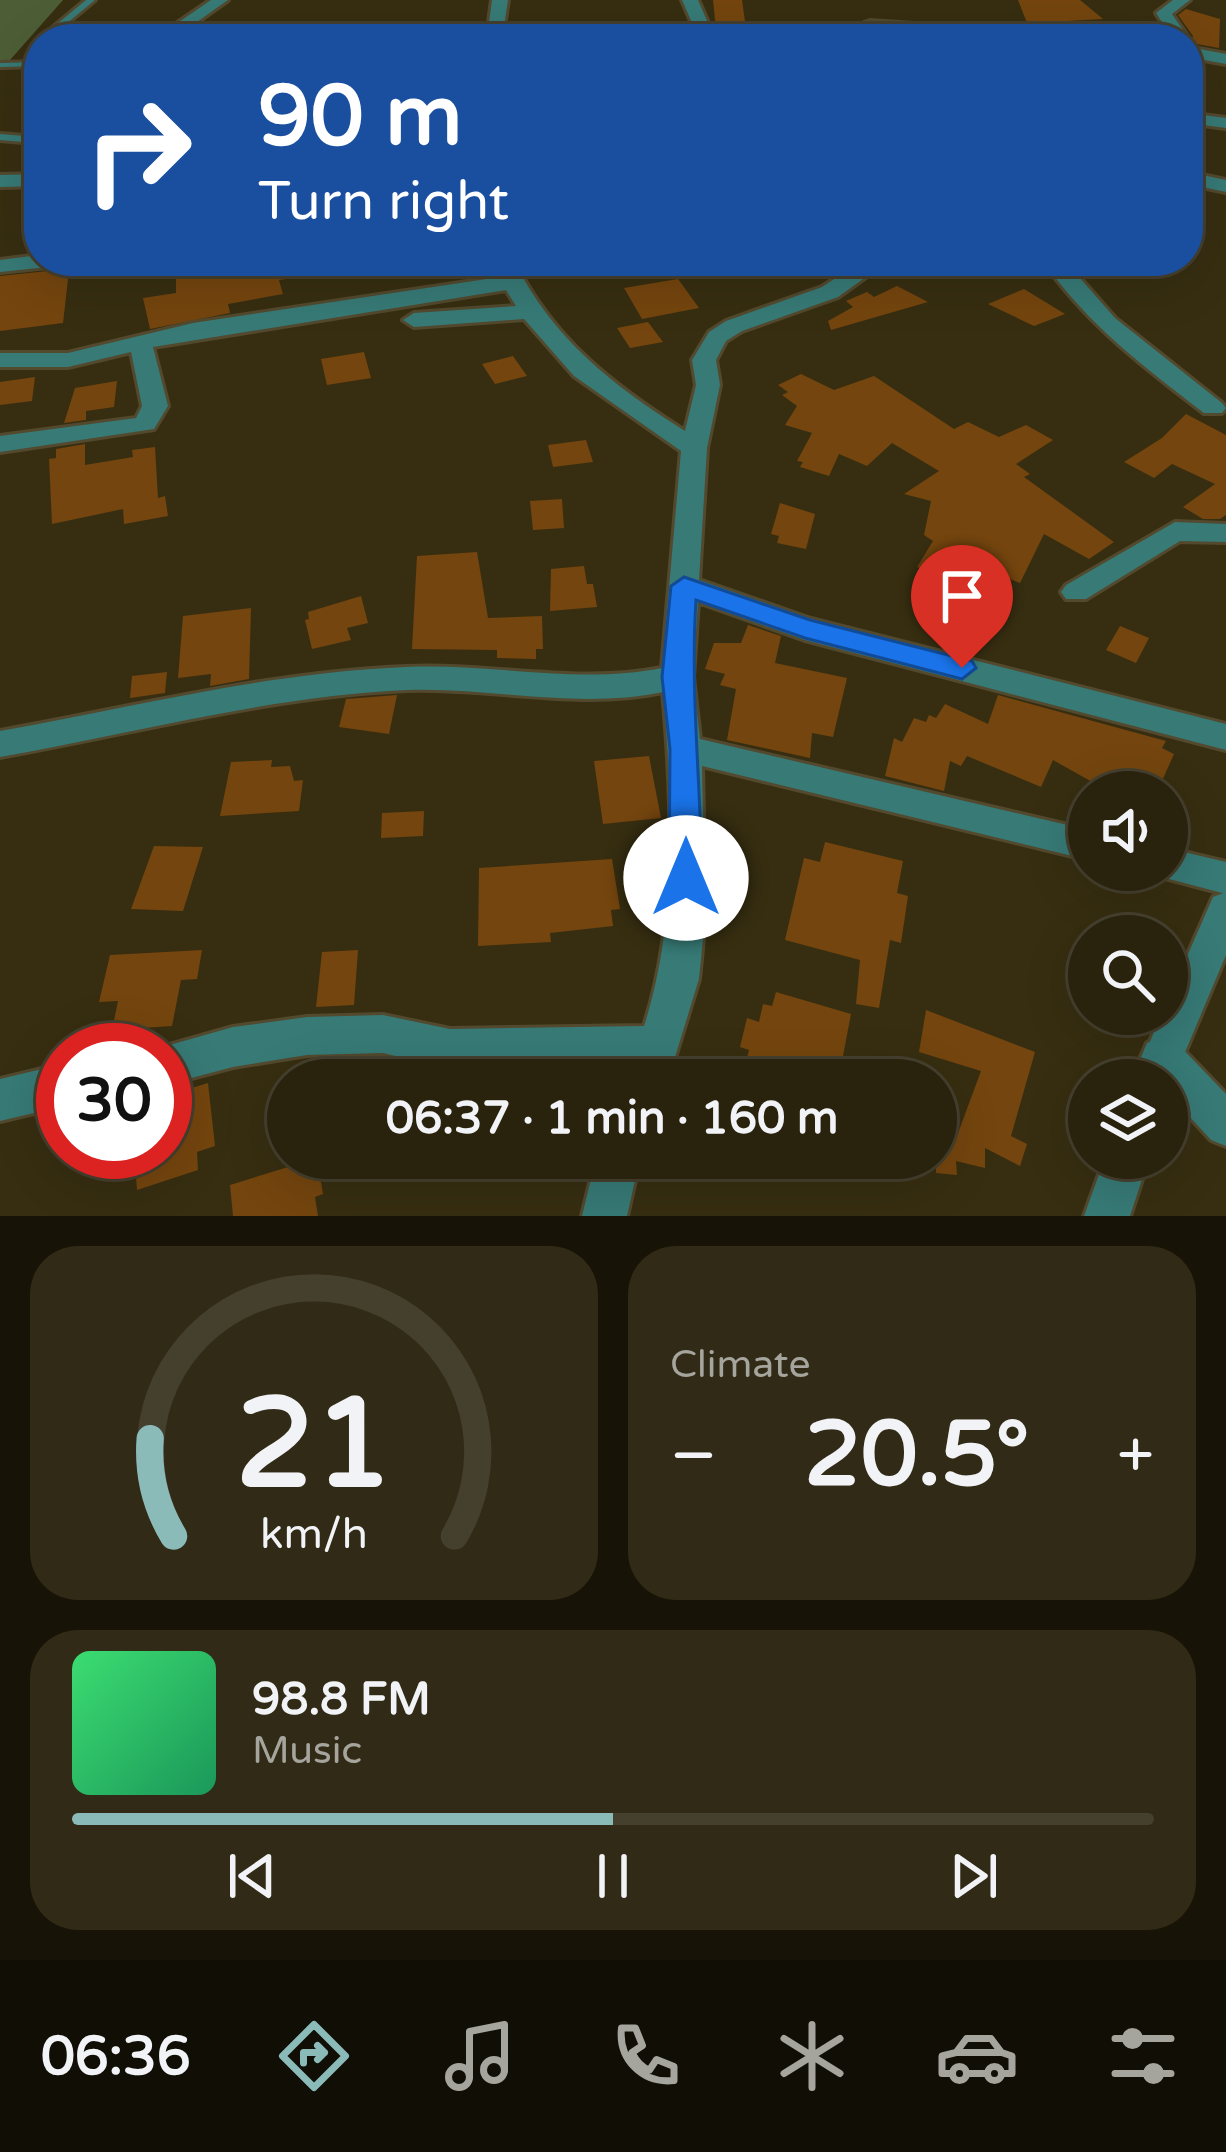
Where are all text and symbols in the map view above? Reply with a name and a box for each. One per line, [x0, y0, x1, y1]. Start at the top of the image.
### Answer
text: 90 m [258, 67, 462, 168]
icon: right [60, 72, 216, 228]
text: Turn right [258, 169, 509, 234]
pin [911, 545, 1013, 668]
icon: arrive [929, 563, 995, 629]
map controls [1068, 771, 1188, 1179]
button: sound [1068, 771, 1188, 891]
position arrow [623, 815, 749, 941]
button: search [1068, 915, 1188, 1035]
speed limit sign: 30 [36, 1023, 192, 1179]
button: layers [1068, 1059, 1188, 1179]
text: 06:37 · 1 min · 160 m [386, 1092, 838, 1146]
text: Climate [670, 1341, 810, 1388]
text: 21 [236, 1370, 392, 1521]
text: 20.5° [804, 1401, 1030, 1510]
text: − [670, 1416, 717, 1496]
text: + [1117, 1416, 1154, 1496]
text: km/h [260, 1509, 368, 1560]
text: 98.8 FM [252, 1673, 431, 1727]
text: Music [252, 1727, 362, 1774]
icon: previous [219, 1843, 285, 1909]
icon: pause [580, 1843, 646, 1909]
icon: next [941, 1843, 1007, 1909]
icon: directions [272, 2014, 356, 2098]
icon: music [438, 2014, 522, 2098]
icon: phone [604, 2014, 688, 2098]
icon: climate [770, 2014, 854, 2098]
icon: car [935, 2014, 1019, 2098]
icon: filters [1101, 2014, 1185, 2098]
text: 06:36 [41, 2024, 191, 2089]

